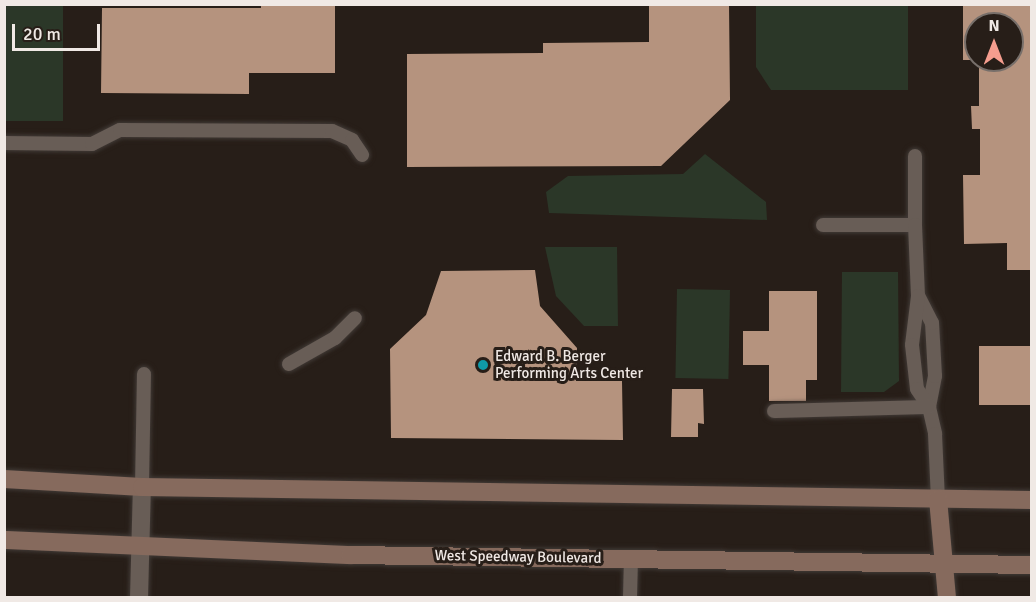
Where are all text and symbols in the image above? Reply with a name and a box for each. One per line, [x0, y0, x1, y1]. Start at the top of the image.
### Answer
scale bar [15, 12, 104, 50]
north arrow [964, 12, 1024, 72]
text: N [988, 16, 1000, 36]
text: 20 m [23, 23, 61, 45]
place label: Edward B. Berger Performing Arts Center [495, 347, 643, 382]
marker: Edward B. Berger Performing Arts Center [476, 358, 490, 372]
street label: West Speedway Boulevard [434, 547, 602, 567]

